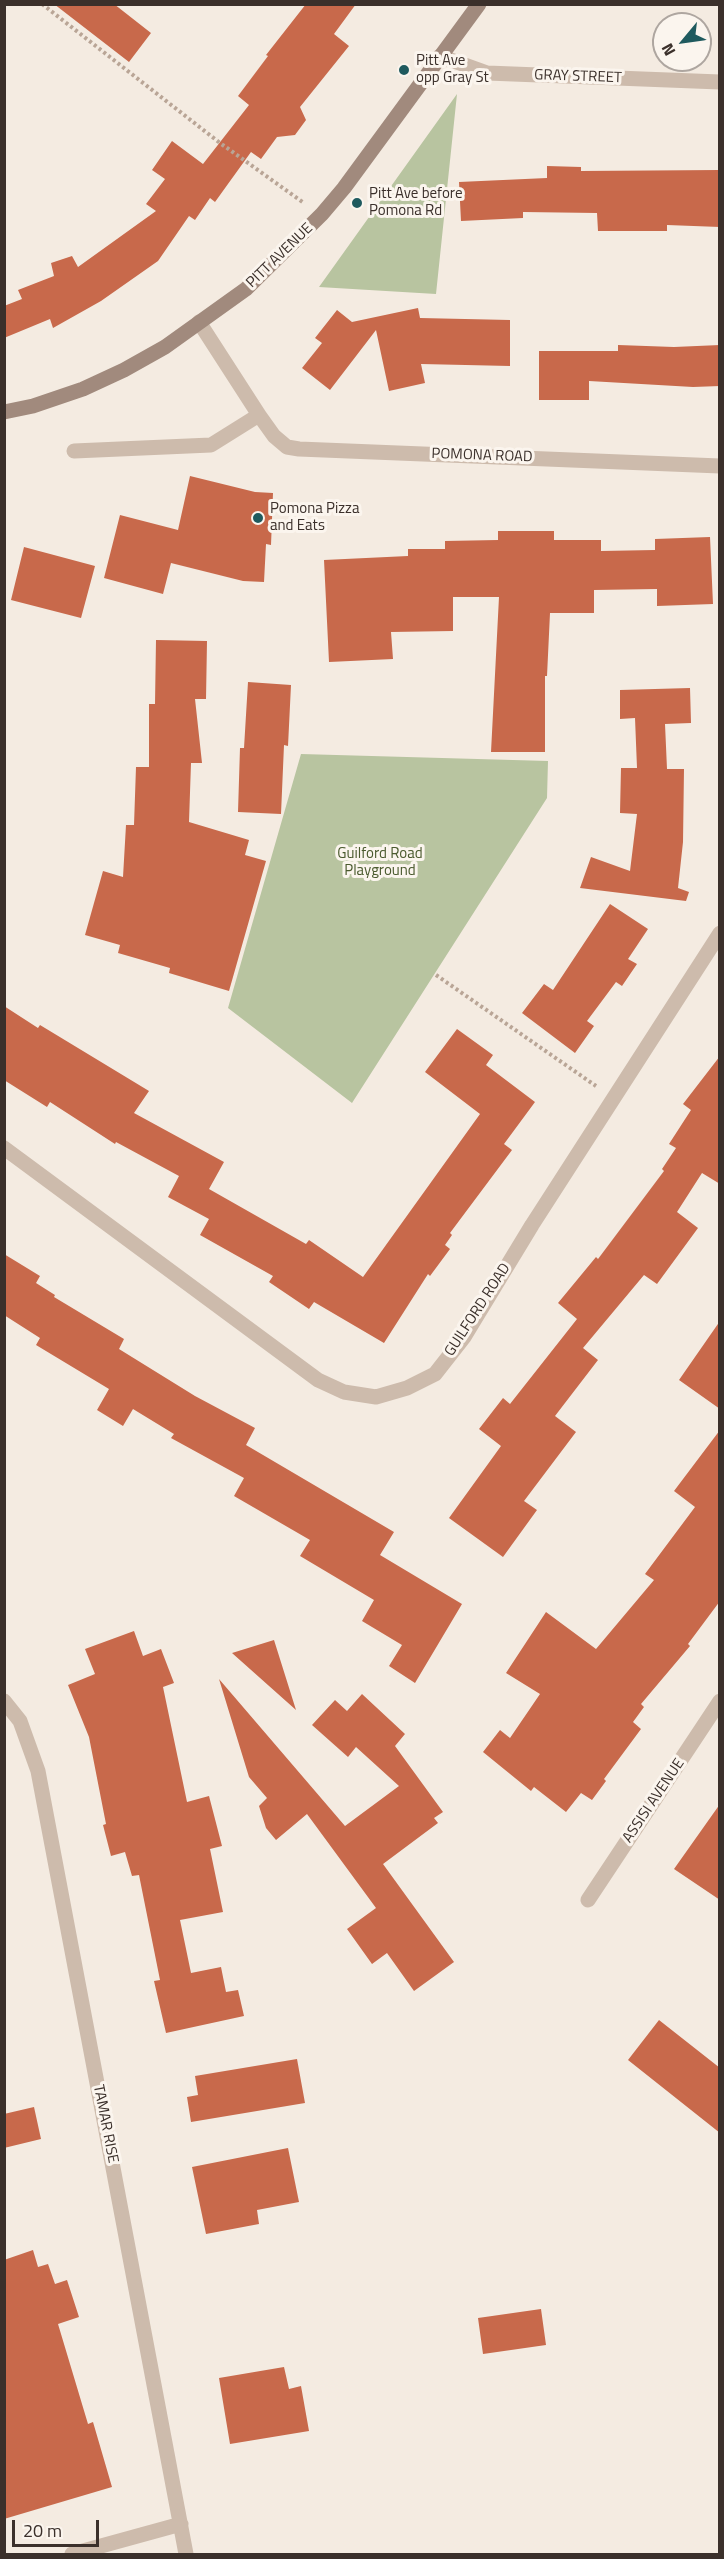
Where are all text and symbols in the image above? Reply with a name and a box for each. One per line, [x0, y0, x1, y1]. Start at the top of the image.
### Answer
north arrow [652, 12, 712, 72]
text: N [655, 39, 681, 60]
place label: Pitt Ave opp Gray St [416, 52, 489, 87]
marker: Pitt Ave opp Gray St [397, 63, 411, 77]
street label: GRAY STREET [534, 66, 622, 88]
place label: Pitt Ave before Pomona Rd [369, 185, 462, 220]
marker: Pitt Ave before Pomona Rd [350, 196, 364, 210]
street label: PITT AVENUE [243, 220, 317, 292]
street label: POMONA ROAD [431, 445, 533, 467]
place label: Pomona Pizza and Eats [270, 500, 359, 535]
marker: Pomona Pizza and Eats [251, 511, 265, 525]
park label: Guilford Road Playground [337, 845, 423, 880]
street label: GUILFORD ROAD [441, 1260, 515, 1360]
street label: ASSISI AVENUE [619, 1756, 689, 1846]
street label: TAMAR RISE [89, 2083, 121, 2165]
scale bar [15, 2508, 102, 2546]
text: 20 m [23, 2517, 62, 2544]

